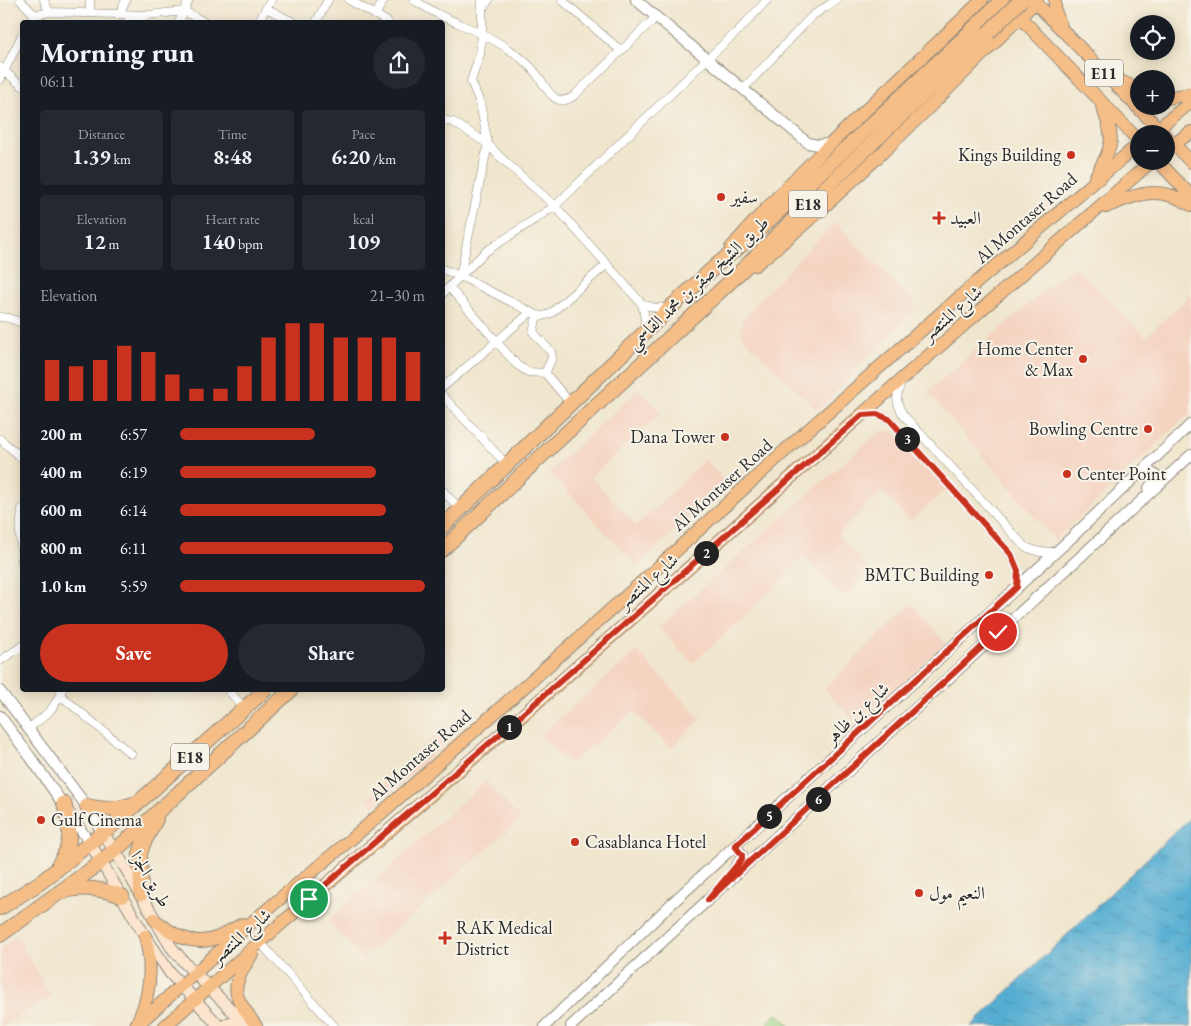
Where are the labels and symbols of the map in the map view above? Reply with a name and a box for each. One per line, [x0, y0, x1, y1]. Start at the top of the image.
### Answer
road number: E11 [1085, 59, 1123, 86]
place label: Kings Building [958, 143, 1061, 166]
marker: Kings Building [1065, 149, 1077, 161]
street label: Al Montaser Road [969, 167, 1082, 269]
place label: سفير [729, 185, 758, 208]
road number: E18 [789, 190, 827, 218]
marker: سفير [715, 191, 727, 203]
place label: العبيد [950, 206, 981, 229]
street label: طريق الشيخ صقر بن محمد القاسمي [622, 211, 778, 359]
marker: العبيد [932, 211, 946, 225]
street label: شارع المنتصر [915, 280, 989, 350]
place label: Home Center & Max [977, 337, 1073, 381]
marker: Home Center & Max [1077, 353, 1089, 365]
place label: Bowling Centre [1029, 417, 1138, 440]
marker: Bowling Centre [1142, 423, 1154, 435]
place label: Dana Tower [630, 425, 715, 448]
pin: 3 [894, 426, 920, 452]
marker: Dana Tower [719, 431, 731, 443]
street label: Al Montaser Road [666, 433, 777, 537]
place label: Center Point [1077, 462, 1166, 485]
marker: Center Point [1061, 468, 1073, 480]
pin: 2 [694, 540, 718, 566]
street label: شارع المنتصر [611, 548, 685, 618]
place label: BMTC Building [865, 563, 979, 586]
marker: BMTC Building [983, 569, 995, 581]
pin [977, 611, 1019, 653]
street label: شارع بن ظاهر [818, 677, 897, 753]
street label: Al Montaser Road [363, 704, 476, 806]
pin: 1 [496, 714, 522, 740]
road number: E18 [171, 744, 209, 770]
pin: 6 [806, 786, 830, 812]
pin: 5 [756, 804, 782, 828]
place label: Gulf Cinema [51, 808, 143, 831]
marker: Gulf Cinema [35, 814, 47, 826]
place label: Casablanca Hotel [585, 830, 706, 853]
marker: Casablanca Hotel [569, 836, 581, 848]
street label: طريق الجزا [125, 846, 177, 912]
pin [288, 878, 330, 920]
place label: النعيم مول [929, 881, 985, 911]
marker: النعيم مول [913, 887, 925, 899]
street label: شارع المنتصر [204, 903, 278, 973]
place label: RAK Medical District [456, 916, 553, 960]
marker: RAK Medical District [438, 931, 452, 945]

